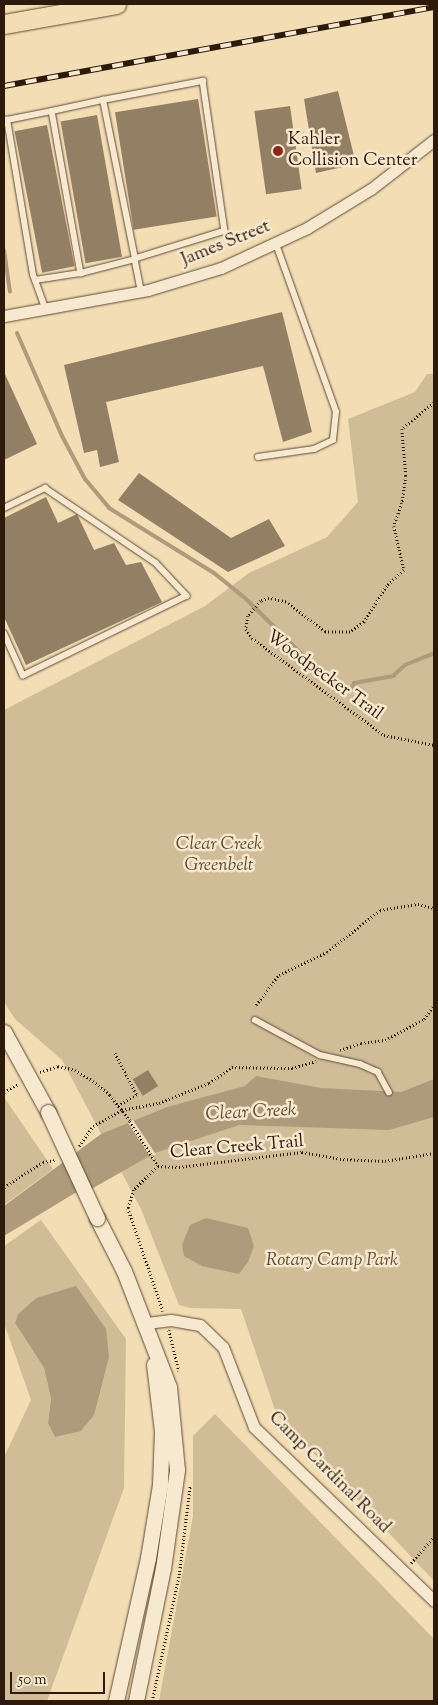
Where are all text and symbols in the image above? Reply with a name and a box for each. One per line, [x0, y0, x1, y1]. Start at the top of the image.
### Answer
place label: Kahler Collision Center [288, 130, 417, 172]
marker: Kahler Collision Center [272, 145, 284, 157]
street label: James Street [178, 216, 274, 272]
street label: Woodpecker Trail [261, 626, 387, 726]
park label: Clear Creek Greenbelt [176, 835, 262, 878]
water label: Clear Creek [205, 1099, 297, 1127]
street label: Clear Creek Trail [169, 1131, 305, 1165]
park label: Rotary Camp Park [266, 1250, 398, 1272]
street label: Camp Cardinal Road [263, 1407, 395, 1539]
scale bar [12, 1662, 108, 1694]
text: 50 m [18, 1670, 47, 1691]

